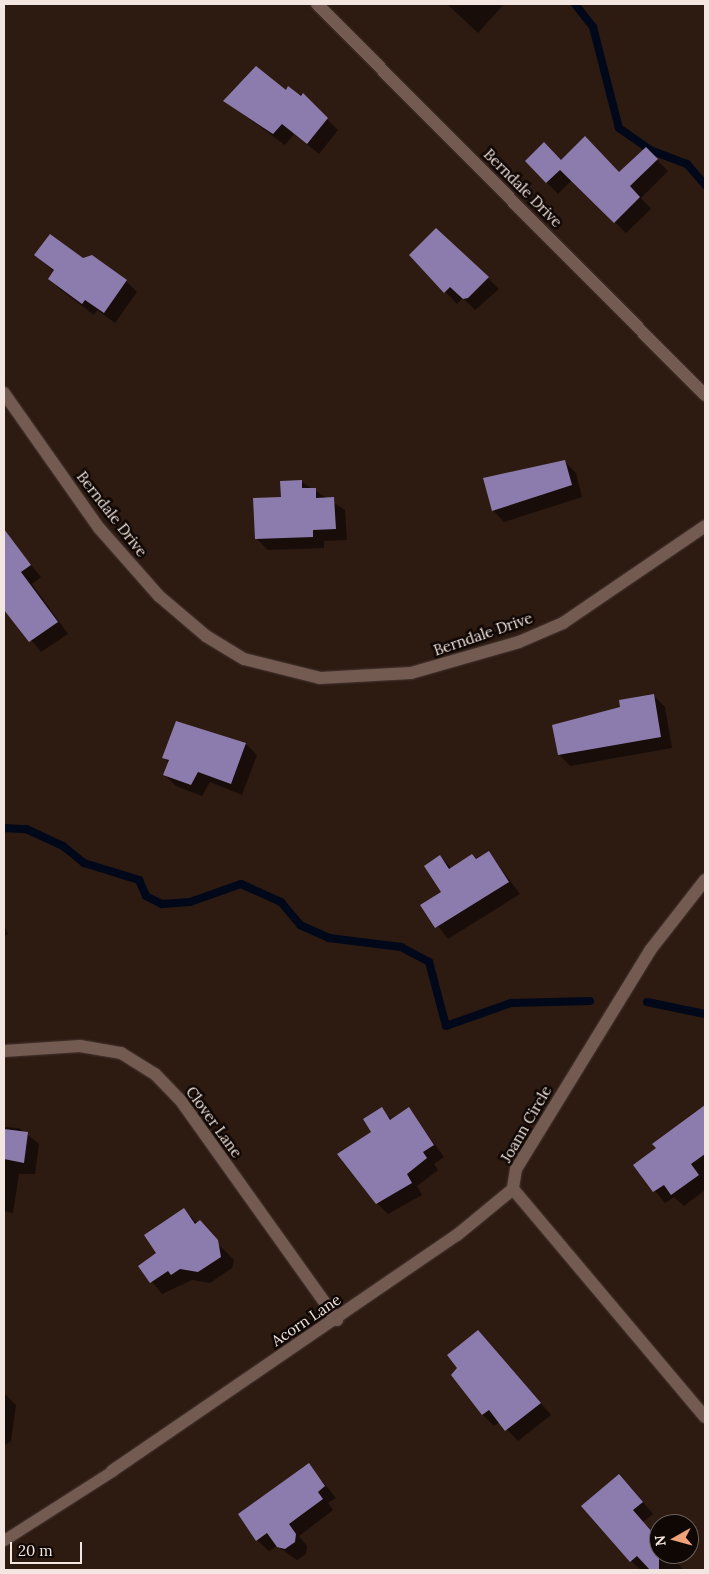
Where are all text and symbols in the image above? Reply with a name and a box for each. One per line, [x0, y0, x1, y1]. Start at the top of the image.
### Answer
street label: Berndale Drive [480, 145, 566, 231]
street label: Berndale Drive [73, 468, 151, 560]
street label: Berndale Drive [431, 609, 535, 659]
street label: Joann Circle [497, 1082, 555, 1166]
street label: Clover Lane [182, 1083, 246, 1161]
street label: Acorn Lane [268, 1290, 344, 1350]
north arrow [649, 1514, 699, 1564]
scale bar [12, 1532, 85, 1564]
text: N [651, 1534, 670, 1547]
text: 20 m [18, 1541, 53, 1560]

